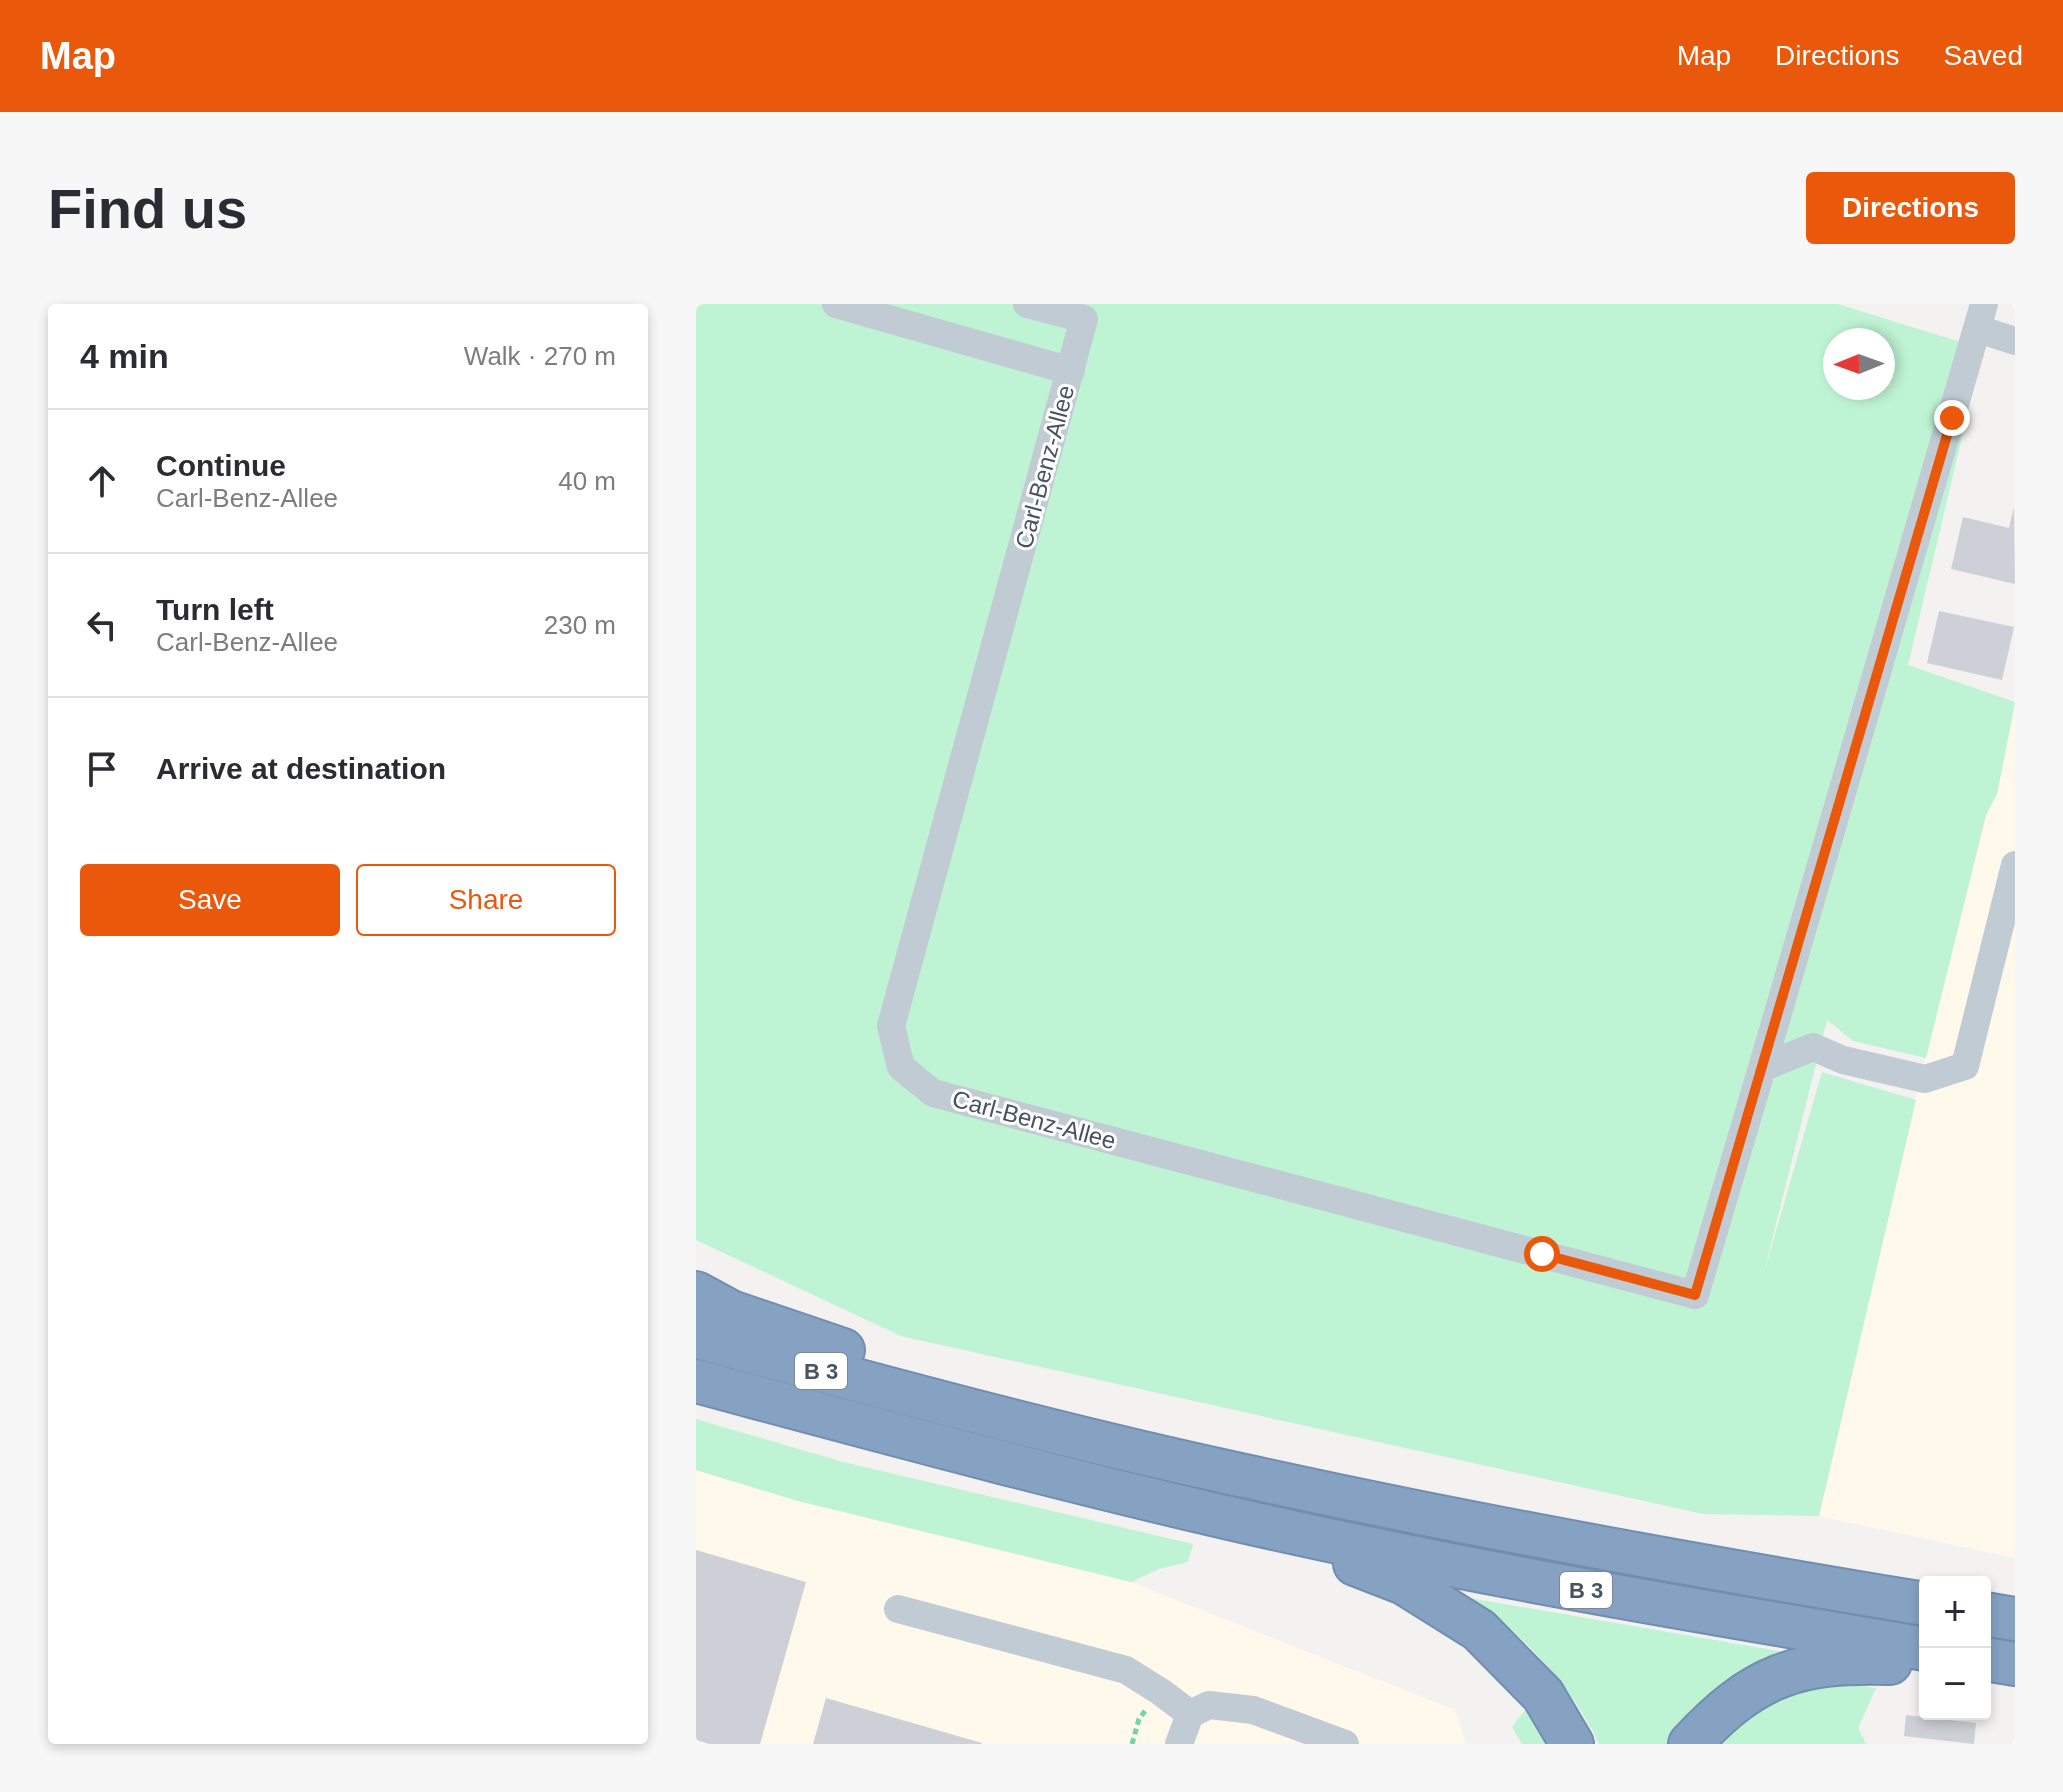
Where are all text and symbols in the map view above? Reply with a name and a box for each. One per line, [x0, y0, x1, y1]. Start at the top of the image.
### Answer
text: Map [40, 35, 116, 77]
text: Map [1677, 40, 1731, 71]
text: Directions [1775, 40, 1900, 71]
text: Saved [1944, 40, 2023, 71]
button: Directions [1806, 172, 2015, 244]
text: Find us [48, 177, 247, 240]
north arrow [1823, 328, 1895, 400]
text: 4 min [80, 337, 169, 375]
text: Walk · 270 m [464, 341, 616, 371]
street label: Carl-Benz-Allee [1010, 382, 1079, 552]
route end [1934, 400, 1970, 436]
text: Continue [156, 449, 286, 482]
icon: ahead [80, 459, 124, 503]
text: 40 m [558, 466, 616, 496]
text: Carl-Benz-Allee [156, 483, 338, 513]
text: Turn left [156, 593, 274, 626]
icon: left [80, 603, 124, 647]
text: 230 m [544, 610, 616, 640]
text: Carl-Benz-Allee [156, 627, 338, 657]
icon: arrive [80, 747, 124, 791]
text: Arrive at destination [156, 752, 446, 785]
button: Save [80, 864, 340, 936]
button: Share [356, 864, 616, 936]
street label: Carl-Benz-Allee [949, 1085, 1119, 1154]
route start [1524, 1236, 1560, 1272]
road number: B 3 [795, 1353, 847, 1389]
road number: B 3 [1560, 1572, 1612, 1608]
map controls [1919, 1576, 1991, 1720]
button: + [1919, 1576, 1991, 1648]
button: − [1919, 1648, 1991, 1720]

